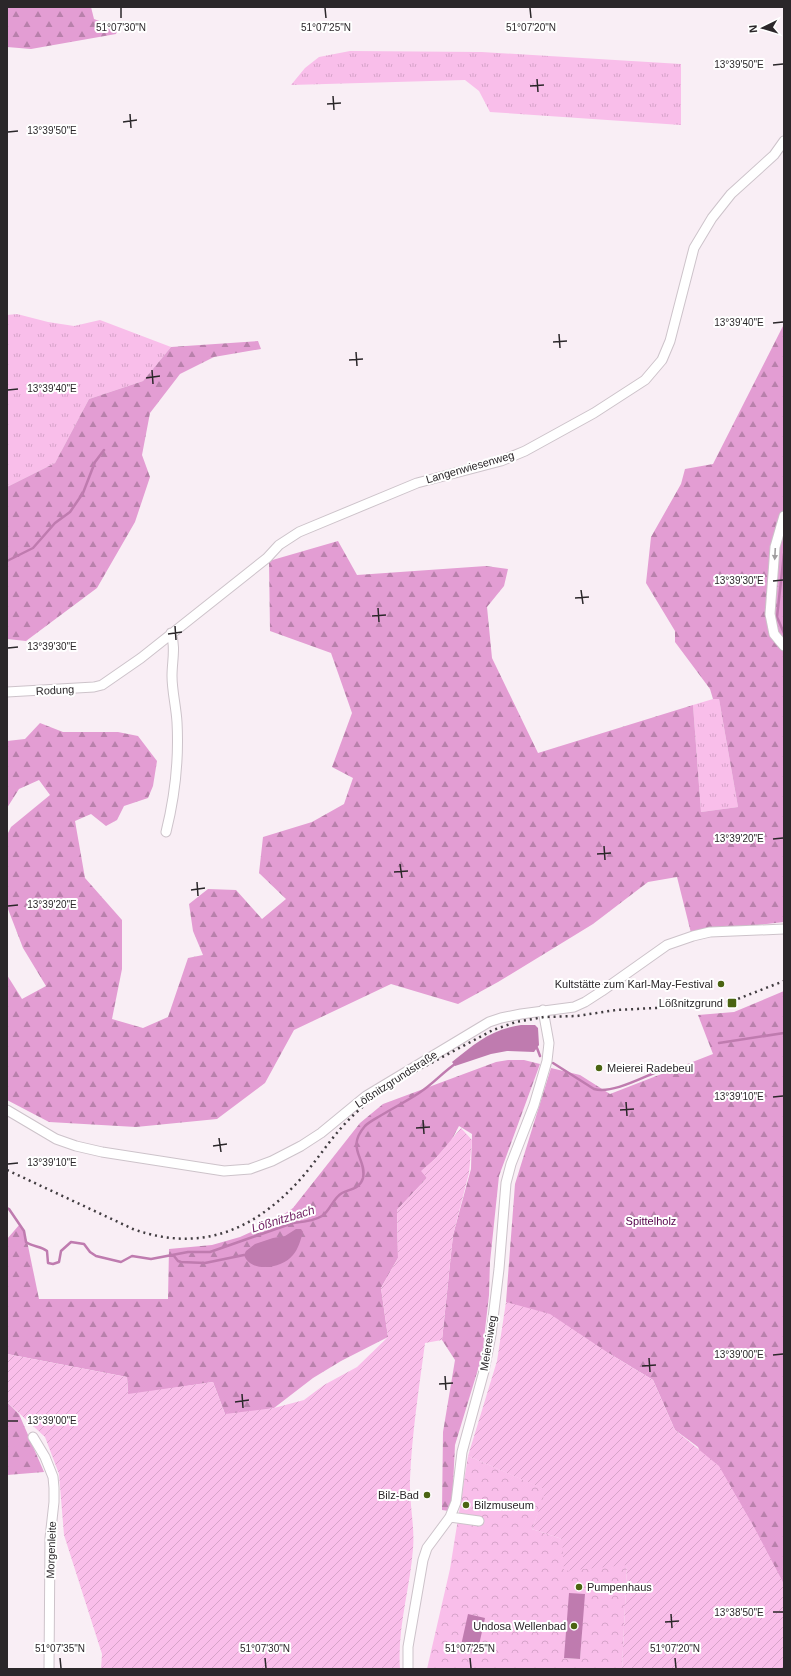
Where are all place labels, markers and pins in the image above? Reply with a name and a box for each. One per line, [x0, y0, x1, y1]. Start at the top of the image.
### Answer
place label: Kultstätte zum Karl-May-Festival [555, 978, 713, 990]
marker: Kultstätte zum Karl-May-Festival [716, 979, 726, 989]
place label: Lößnitzgrund [659, 997, 723, 1009]
marker: Lößnitzgrund [726, 997, 738, 1009]
place label: Meierei Radebeul [607, 1062, 693, 1074]
marker: Meierei Radebeul [594, 1063, 604, 1073]
place label: Bilz-Bad [378, 1489, 419, 1501]
marker: Bilz-Bad [422, 1490, 432, 1500]
place label: Bilzmuseum [474, 1499, 534, 1511]
marker: Bilzmuseum [461, 1500, 471, 1510]
place label: Pumpenhaus [587, 1581, 652, 1593]
marker: Pumpenhaus [574, 1582, 584, 1592]
place label: Undosa Wellenbad [473, 1620, 566, 1632]
marker: Undosa Wellenbad [569, 1621, 579, 1631]

